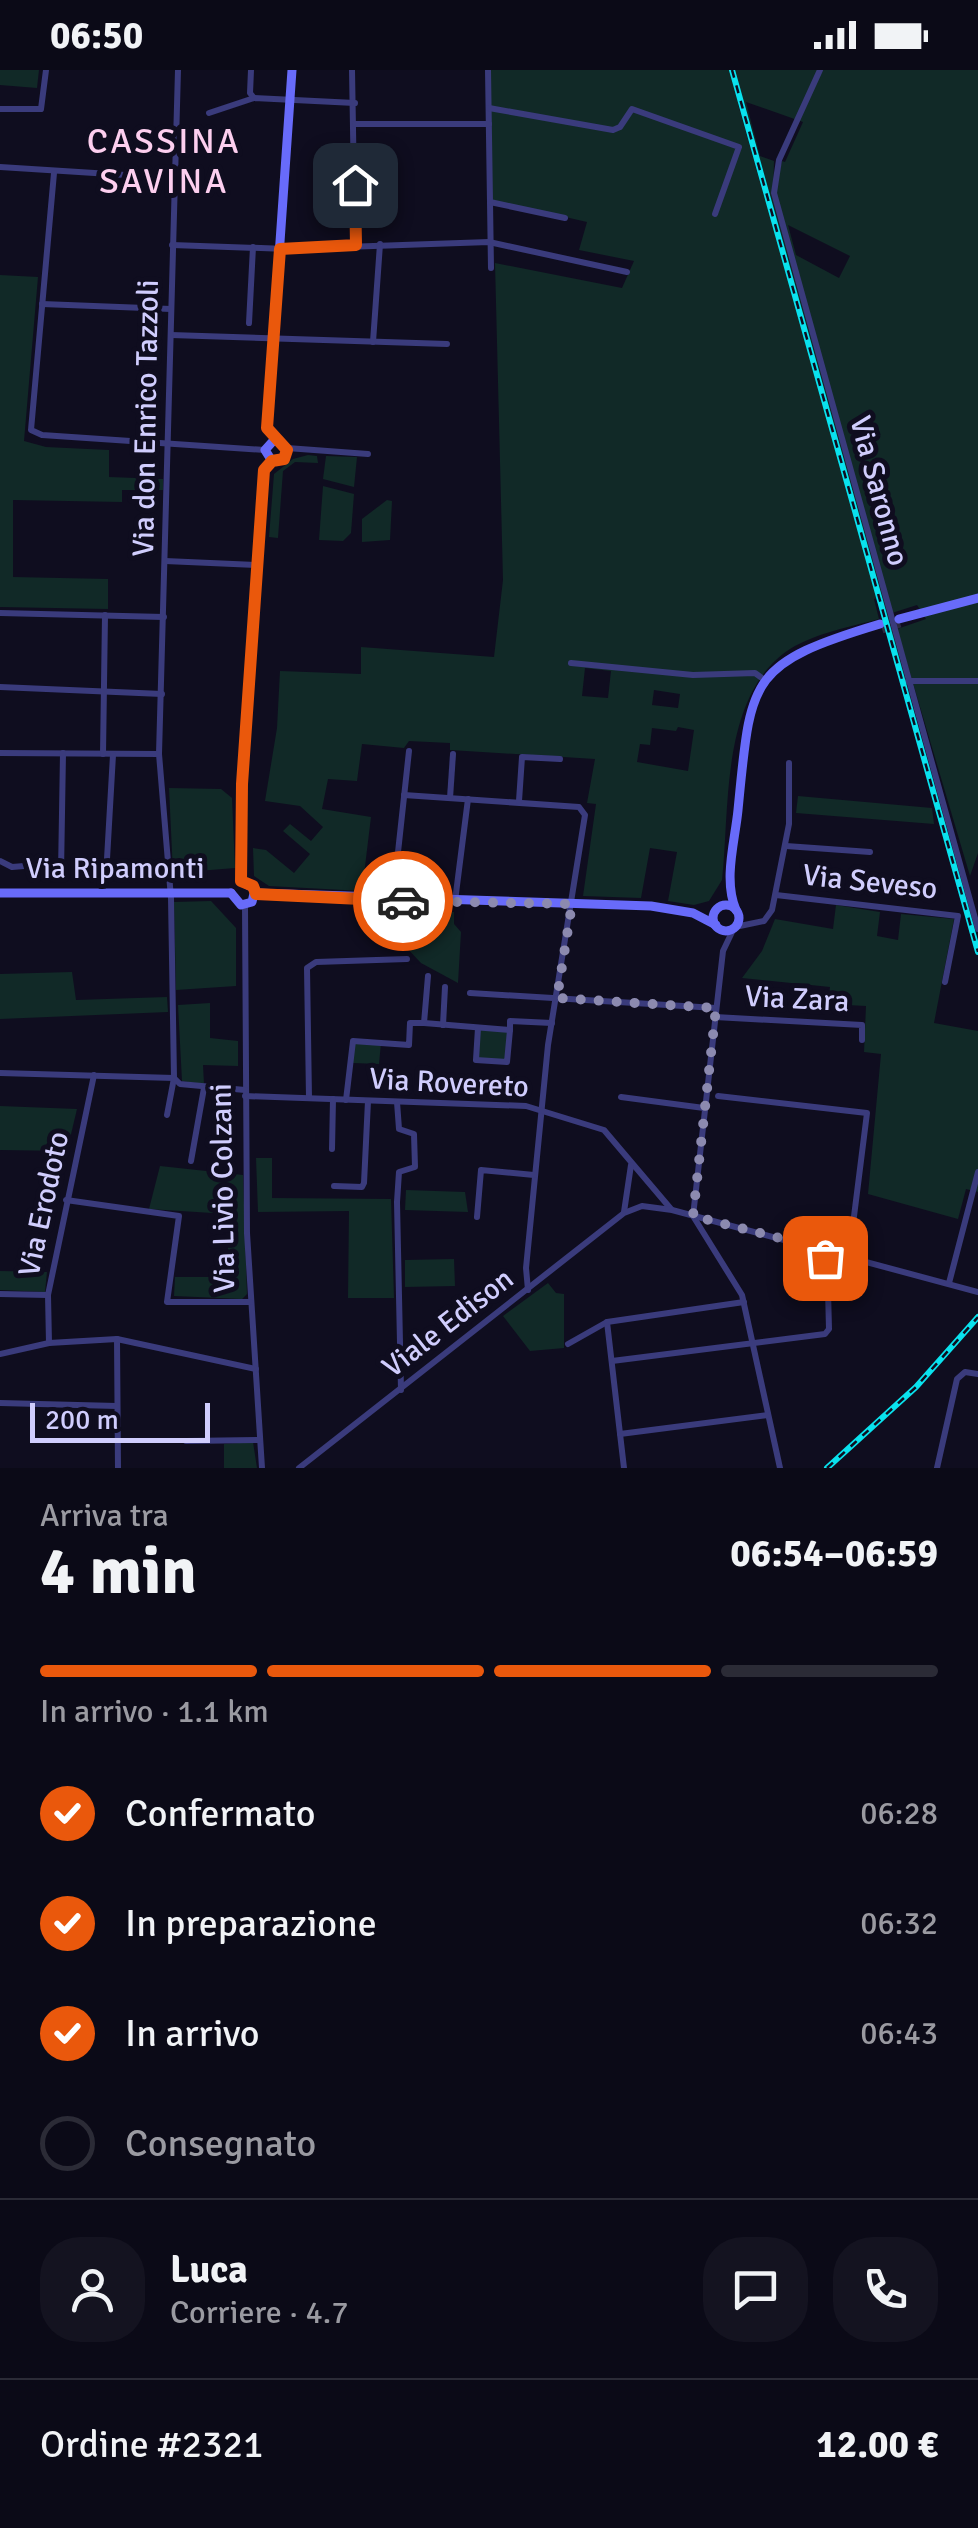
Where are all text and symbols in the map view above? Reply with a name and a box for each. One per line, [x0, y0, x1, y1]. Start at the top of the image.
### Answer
text: 06:50 [50, 12, 143, 59]
district label: CASSINA SAVINA [87, 120, 241, 203]
pin [313, 143, 398, 228]
icon: home [328, 158, 383, 213]
street label: Via don Enrico Tazzoli [125, 279, 167, 557]
street label: Via Saronno [841, 412, 917, 570]
street label: Via Ripamonti [25, 850, 205, 887]
courier [353, 851, 453, 951]
street label: Via Seveso [801, 857, 939, 907]
icon: car [376, 874, 431, 929]
street label: Via Zara [744, 978, 850, 1020]
street label: Via Rovereto [368, 1060, 530, 1106]
street label: Via Livio Colzani [203, 1083, 243, 1293]
street label: Via Erodoto [11, 1128, 77, 1280]
pin [783, 1216, 868, 1301]
icon: bag [798, 1231, 853, 1286]
street label: Viale Edison [375, 1260, 521, 1386]
scale bar [30, 1398, 210, 1442]
text: 200 m [45, 1403, 119, 1437]
text: Arriva tra [40, 1496, 169, 1535]
text: 06:54–06:59 [730, 1530, 938, 1577]
text: 4 min [40, 1532, 197, 1612]
text: In arrivo · 1.1 km [40, 1692, 269, 1731]
icon: check [40, 1786, 95, 1841]
text: Confermato [125, 1790, 315, 1837]
text: 06:28 [860, 1794, 938, 1833]
icon: check [40, 1896, 95, 1951]
text: In preparazione [125, 1900, 377, 1947]
text: 06:32 [860, 1904, 938, 1943]
icon: check [40, 2006, 95, 2061]
text: In arrivo [125, 2010, 260, 2057]
text: 06:43 [860, 2014, 938, 2053]
text: Consegnato [125, 2120, 316, 2167]
button: person [40, 2237, 145, 2342]
button: chat [703, 2237, 808, 2342]
button: phone [833, 2237, 938, 2342]
text: Luca [170, 2246, 248, 2293]
text: Corriere · 4.7 [170, 2293, 349, 2332]
text: Ordine #2321 [40, 2421, 264, 2468]
text: 12.00 € [816, 2421, 938, 2468]

